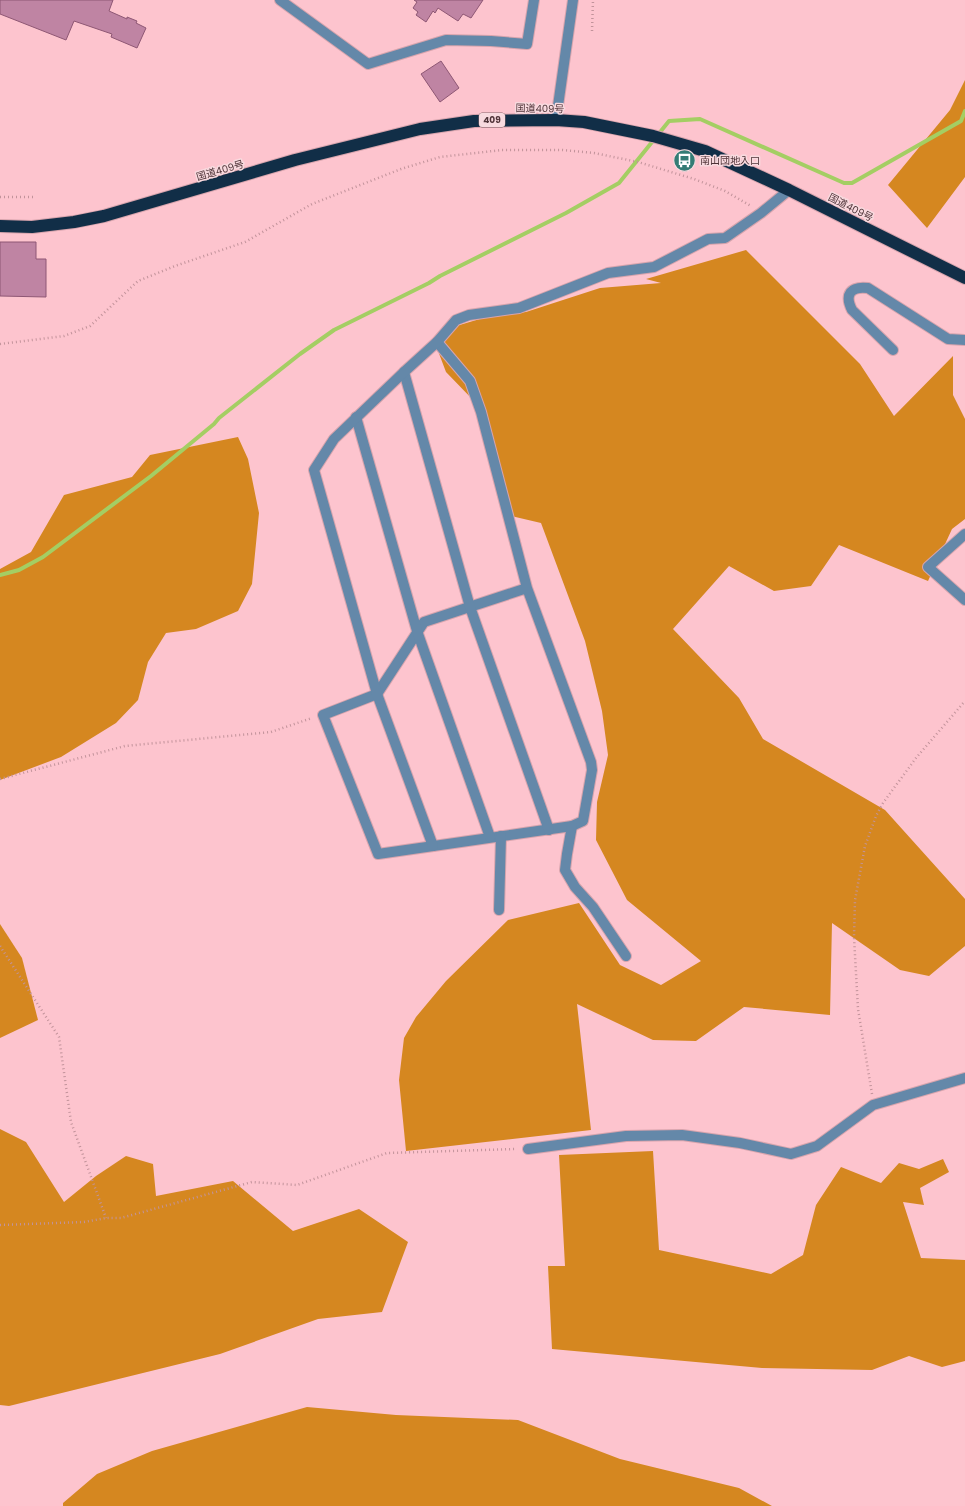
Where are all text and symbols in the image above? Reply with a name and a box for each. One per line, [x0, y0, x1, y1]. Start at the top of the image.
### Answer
street label: 国道409号 [515, 101, 565, 116]
road number: 409 [479, 113, 505, 127]
bus stop icon: 南山団地入口 [671, 147, 697, 173]
place label: 南山団地入口 [700, 153, 760, 168]
street label: 国道409号 [195, 157, 246, 184]
street label: 国道409号 [826, 190, 876, 225]

